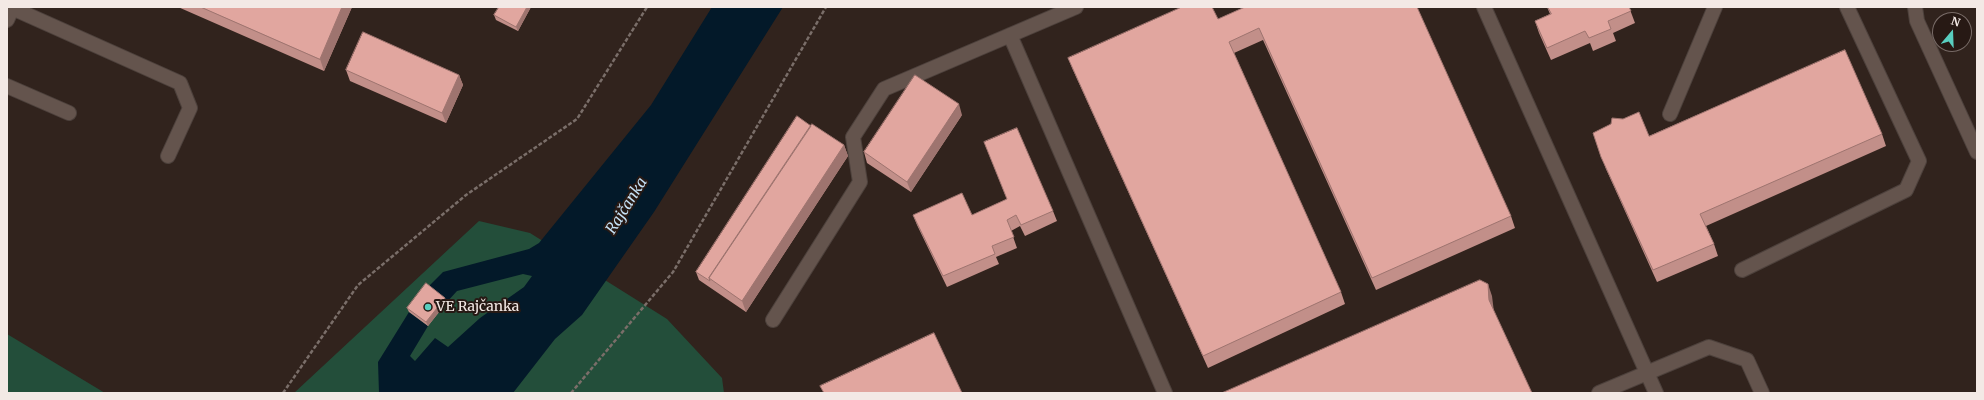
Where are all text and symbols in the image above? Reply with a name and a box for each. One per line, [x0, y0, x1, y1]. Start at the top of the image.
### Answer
north arrow [1932, 12, 1972, 52]
text: N [1949, 14, 1962, 30]
water label: Rajčanka [603, 174, 651, 238]
place label: VE Rajčanka [436, 299, 519, 315]
marker: VE Rajčanka [423, 302, 433, 312]

